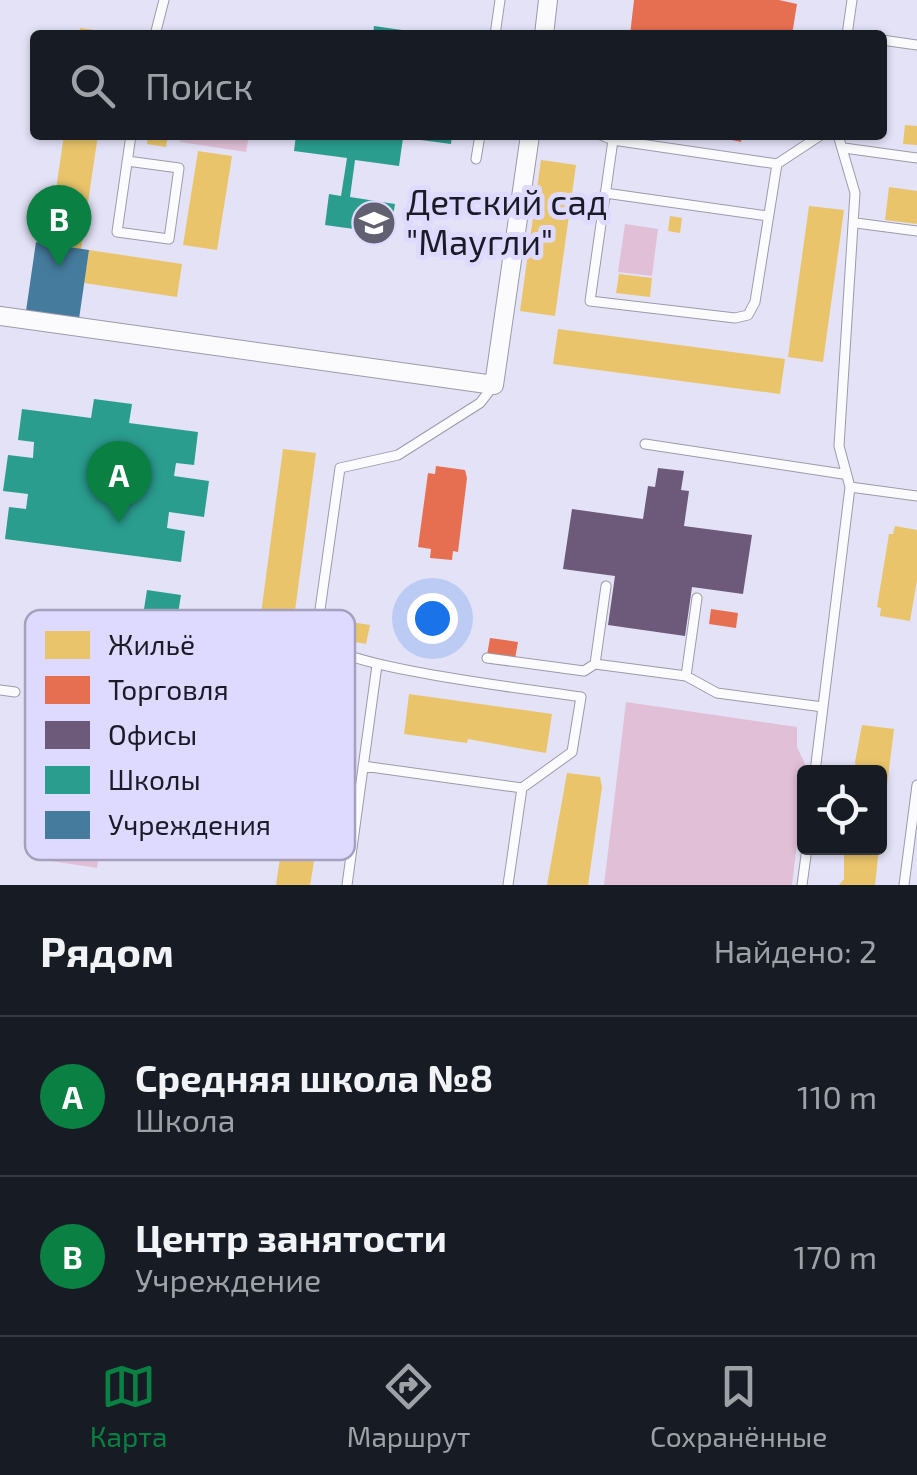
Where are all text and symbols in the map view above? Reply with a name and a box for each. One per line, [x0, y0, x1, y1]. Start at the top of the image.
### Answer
search box [30, 30, 887, 140]
icon: search [65, 58, 120, 113]
text: Поиск [145, 62, 254, 108]
place label: Детский сад "Маугли" [406, 180, 607, 263]
pin: B [27, 184, 92, 267]
school or university icon: Детский сад "Маугли" [351, 200, 397, 246]
pin: A [86, 440, 152, 523]
your location [407, 593, 458, 644]
legend [25, 610, 355, 860]
text: Жильё [108, 627, 195, 661]
text: Торговля [108, 672, 229, 706]
text: Офисы [108, 717, 197, 751]
text: Школы [108, 762, 201, 796]
map controls [797, 765, 887, 855]
button: locate [797, 765, 887, 855]
text: Учреждения [108, 807, 271, 841]
text: Рядом [40, 925, 174, 975]
text: Найдено: 2 [714, 931, 877, 969]
text: Средняя школа №8 [135, 1054, 493, 1100]
text: A [62, 1077, 83, 1115]
text: 110 m [797, 1077, 877, 1115]
text: Школа [135, 1100, 235, 1138]
text: Центр занятости [135, 1214, 447, 1260]
text: B [62, 1237, 83, 1275]
text: 170 m [793, 1237, 877, 1275]
text: Учреждение [135, 1260, 321, 1298]
tab: Карта [90, 1359, 167, 1453]
tab: Маршрут [347, 1359, 471, 1453]
tab: Сохранённые [650, 1359, 827, 1453]

